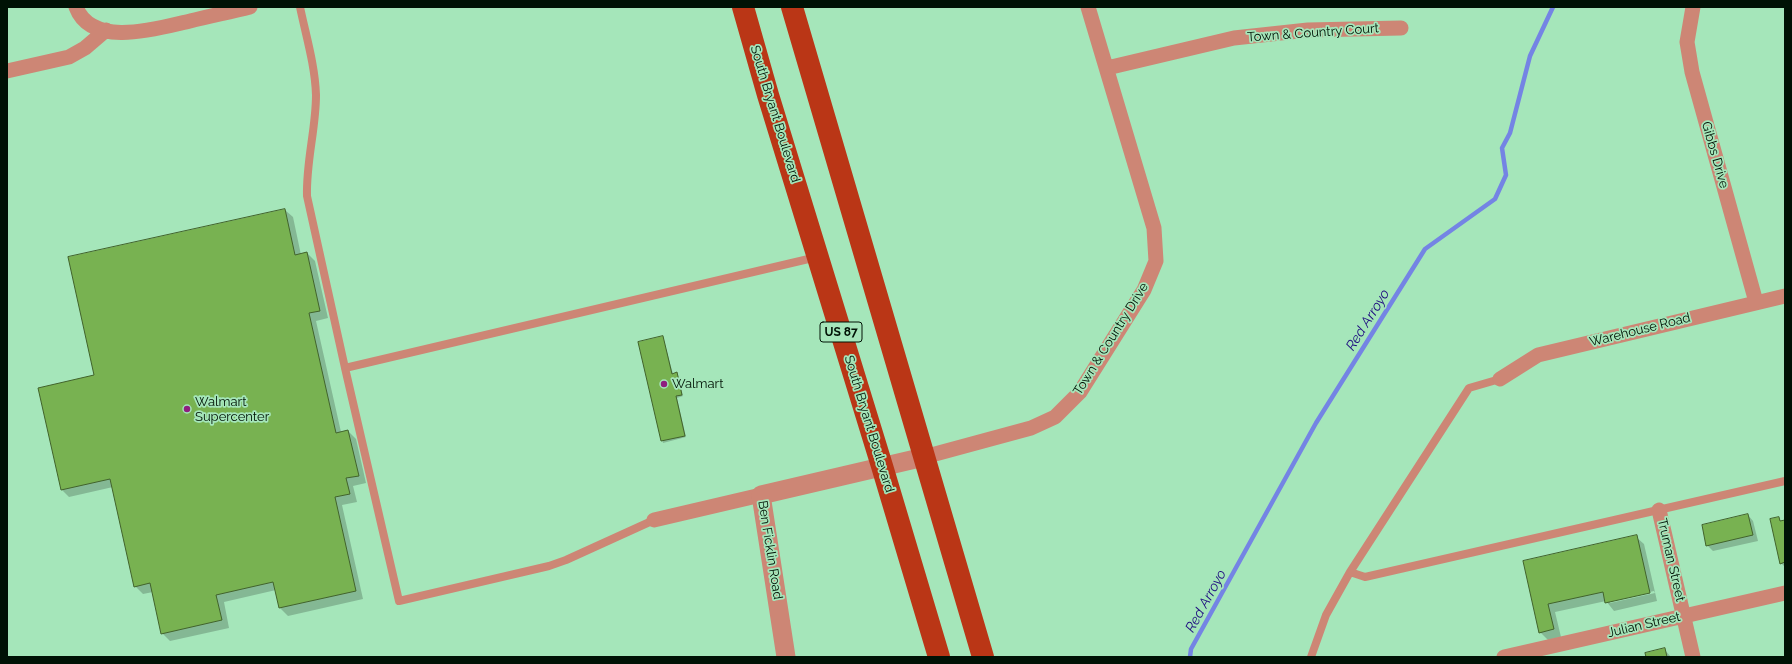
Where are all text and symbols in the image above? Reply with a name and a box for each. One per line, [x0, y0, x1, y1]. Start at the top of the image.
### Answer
street label: Town & Country Court [1247, 21, 1379, 45]
street label: South Bryant Boulevard [747, 44, 803, 184]
street label: Gibbs Drive [1698, 120, 1732, 190]
street label: Town & Country Drive [1070, 280, 1152, 398]
water label: Red Arroyo [1343, 286, 1393, 354]
street label: Warehouse Road [1588, 310, 1692, 350]
road number: US 87 [820, 322, 862, 342]
street label: South Bryant Boulevard [841, 354, 897, 494]
place label: Walmart [672, 376, 723, 392]
marker: Walmart [659, 379, 669, 389]
place label: Walmart Supercenter [195, 394, 269, 425]
marker: Walmart Supercenter [182, 404, 192, 414]
street label: Ben Ficklin Road [754, 499, 786, 601]
street label: Truman Street [1654, 517, 1688, 603]
water label: Red Arroyo [1182, 567, 1230, 635]
street label: Julian Street [1606, 609, 1682, 641]

